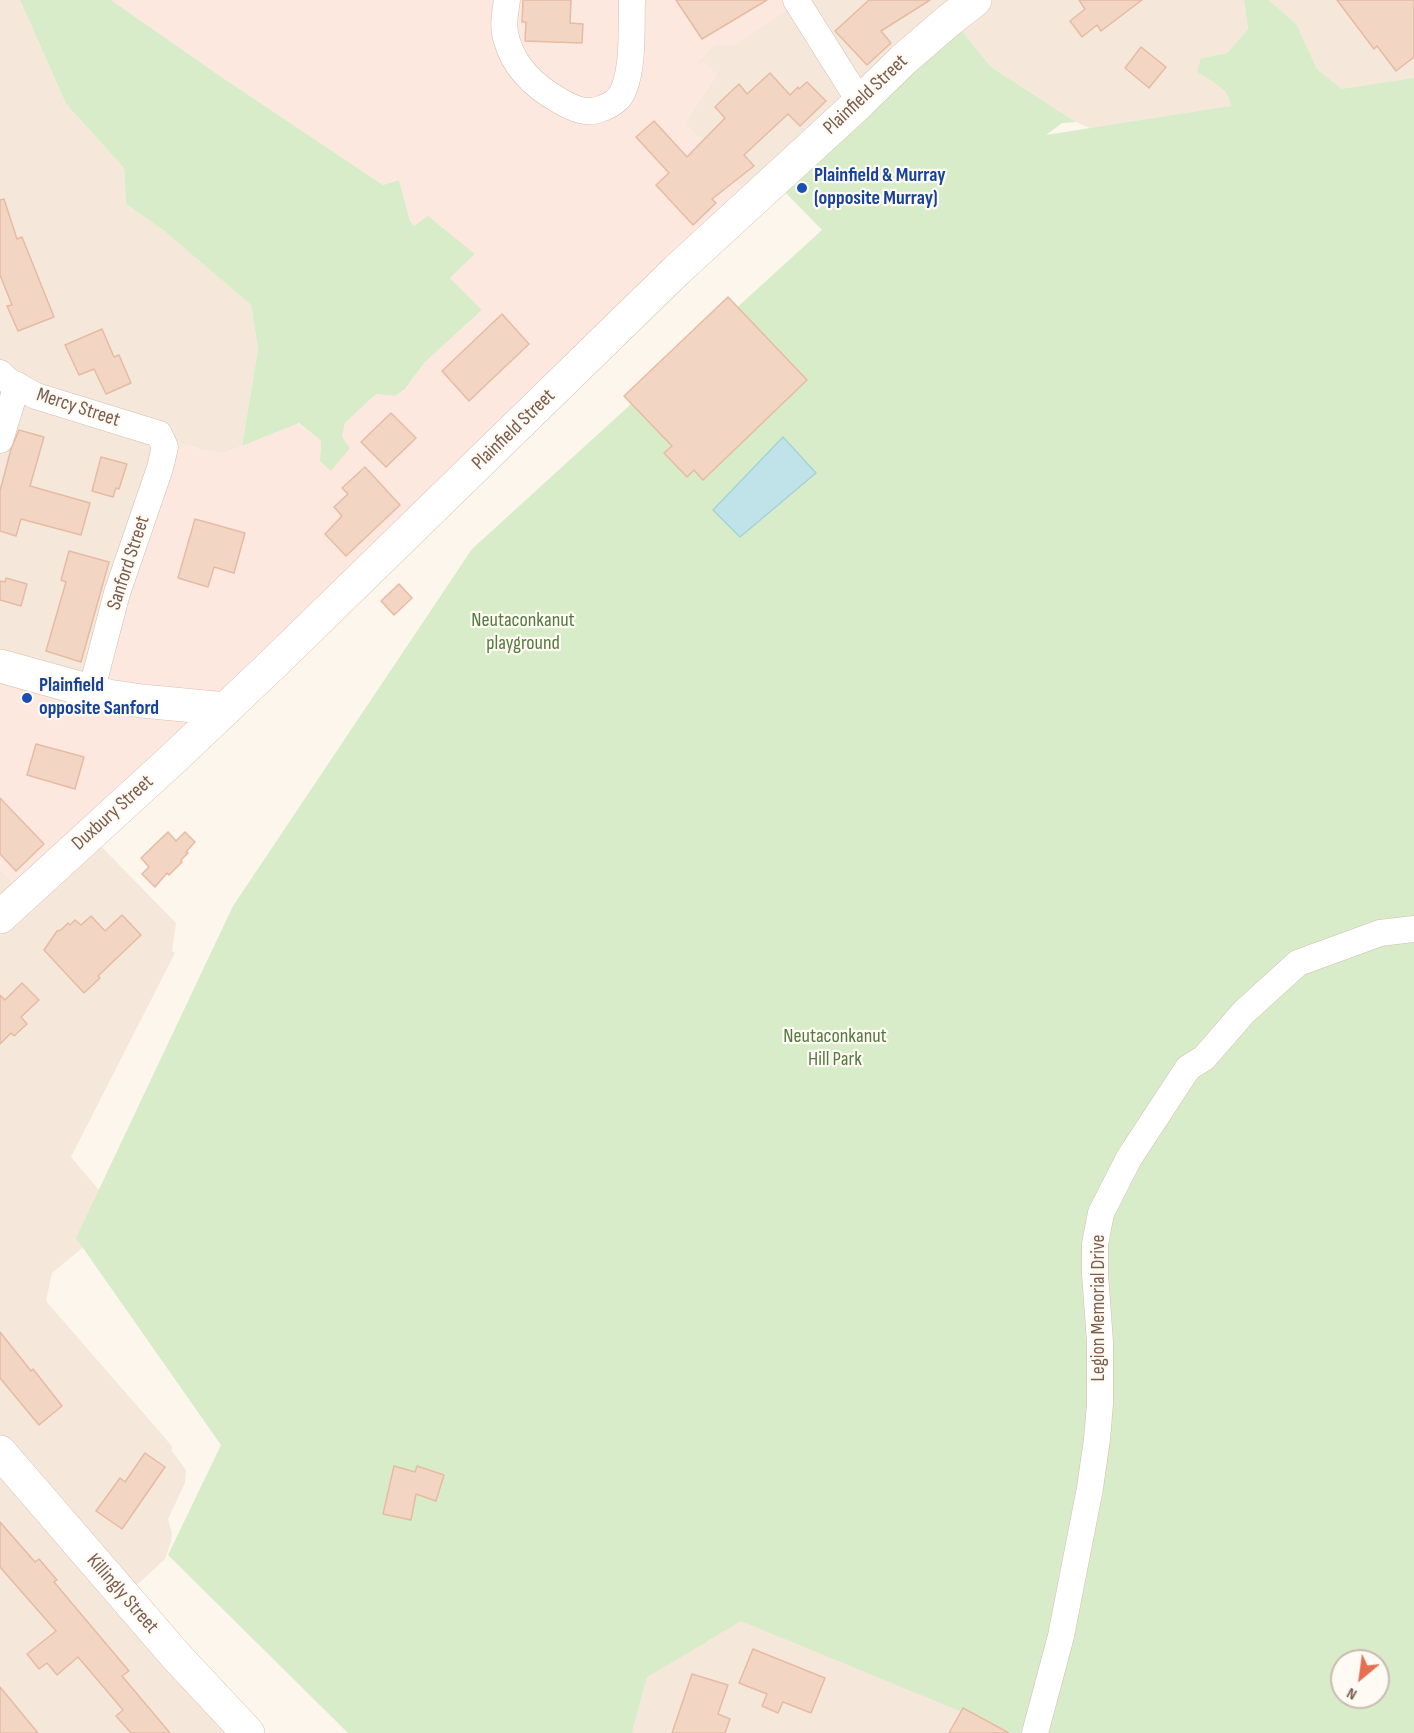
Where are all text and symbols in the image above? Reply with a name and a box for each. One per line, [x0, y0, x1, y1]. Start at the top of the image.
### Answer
street label: Plainfield Street [819, 50, 913, 140]
place label: Plainfield & Murray (opposite Murray) [814, 164, 946, 211]
marker: Plainfield & Murray (opposite Murray) [795, 181, 809, 195]
street label: Mercy Street [33, 383, 123, 433]
street label: Plainfield Street [467, 384, 561, 476]
street label: Sanford Street [103, 513, 155, 613]
park label: Neutaconkanut playground [471, 609, 575, 656]
place label: Plainfield opposite Sanford [39, 674, 159, 721]
marker: Plainfield opposite Sanford [20, 691, 34, 705]
street label: Duxbury Street [67, 770, 159, 856]
park label: Neutaconkanut Hill Park [783, 1025, 887, 1072]
street label: Legion Memorial Drive [1087, 1235, 1111, 1381]
street label: Killingly Street [81, 1549, 163, 1639]
north arrow [1330, 1649, 1390, 1709]
text: N [1344, 1683, 1360, 1704]

